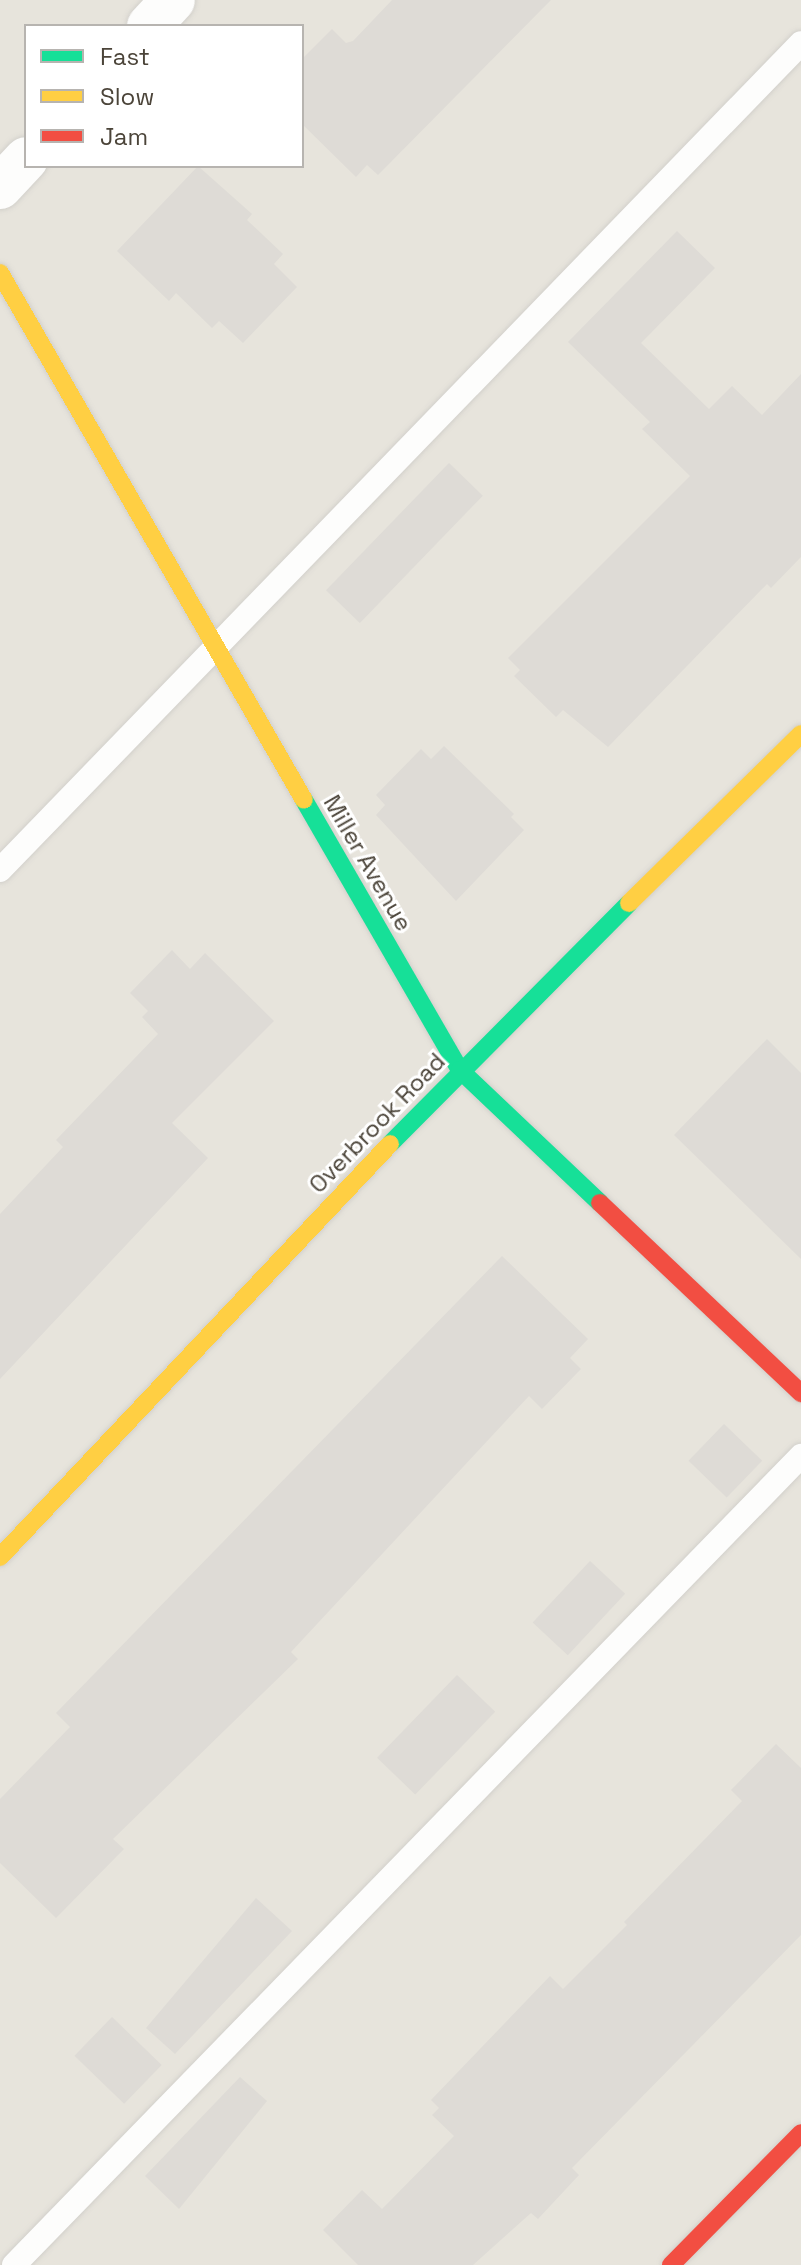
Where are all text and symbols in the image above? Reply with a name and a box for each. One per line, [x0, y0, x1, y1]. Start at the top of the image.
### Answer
legend [24, 24, 304, 168]
text: Fast [100, 41, 150, 72]
text: Slow [100, 81, 154, 112]
text: Jam [100, 121, 148, 152]
street label: Miller Avenue [317, 790, 419, 936]
street label: Overbrook Road [303, 1047, 451, 1199]

